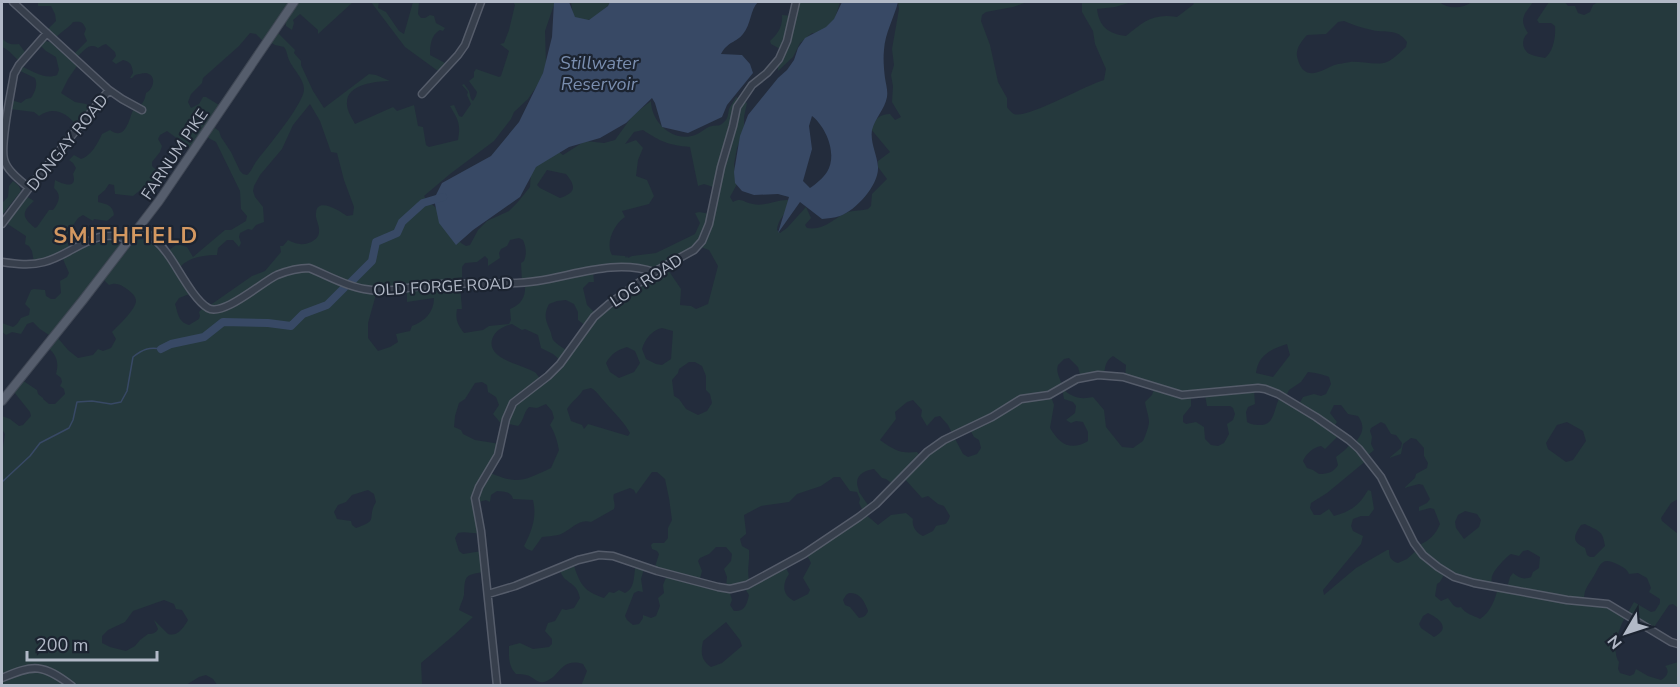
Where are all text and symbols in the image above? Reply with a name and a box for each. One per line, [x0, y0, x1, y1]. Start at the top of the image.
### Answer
water label: Stillwater Reservoir [560, 51, 639, 96]
street label: DONGAY ROAD [22, 90, 113, 195]
street label: FARNUM PIKE [136, 105, 213, 204]
district label: SMITHFIELD [53, 221, 199, 251]
street label: LOG ROAD [606, 249, 687, 312]
street label: OLD FORGE ROAD [373, 272, 513, 302]
north arrow [1596, 603, 1656, 663]
scale bar [27, 624, 158, 662]
text: N [1603, 630, 1627, 653]
text: 200 m [36, 633, 88, 657]

